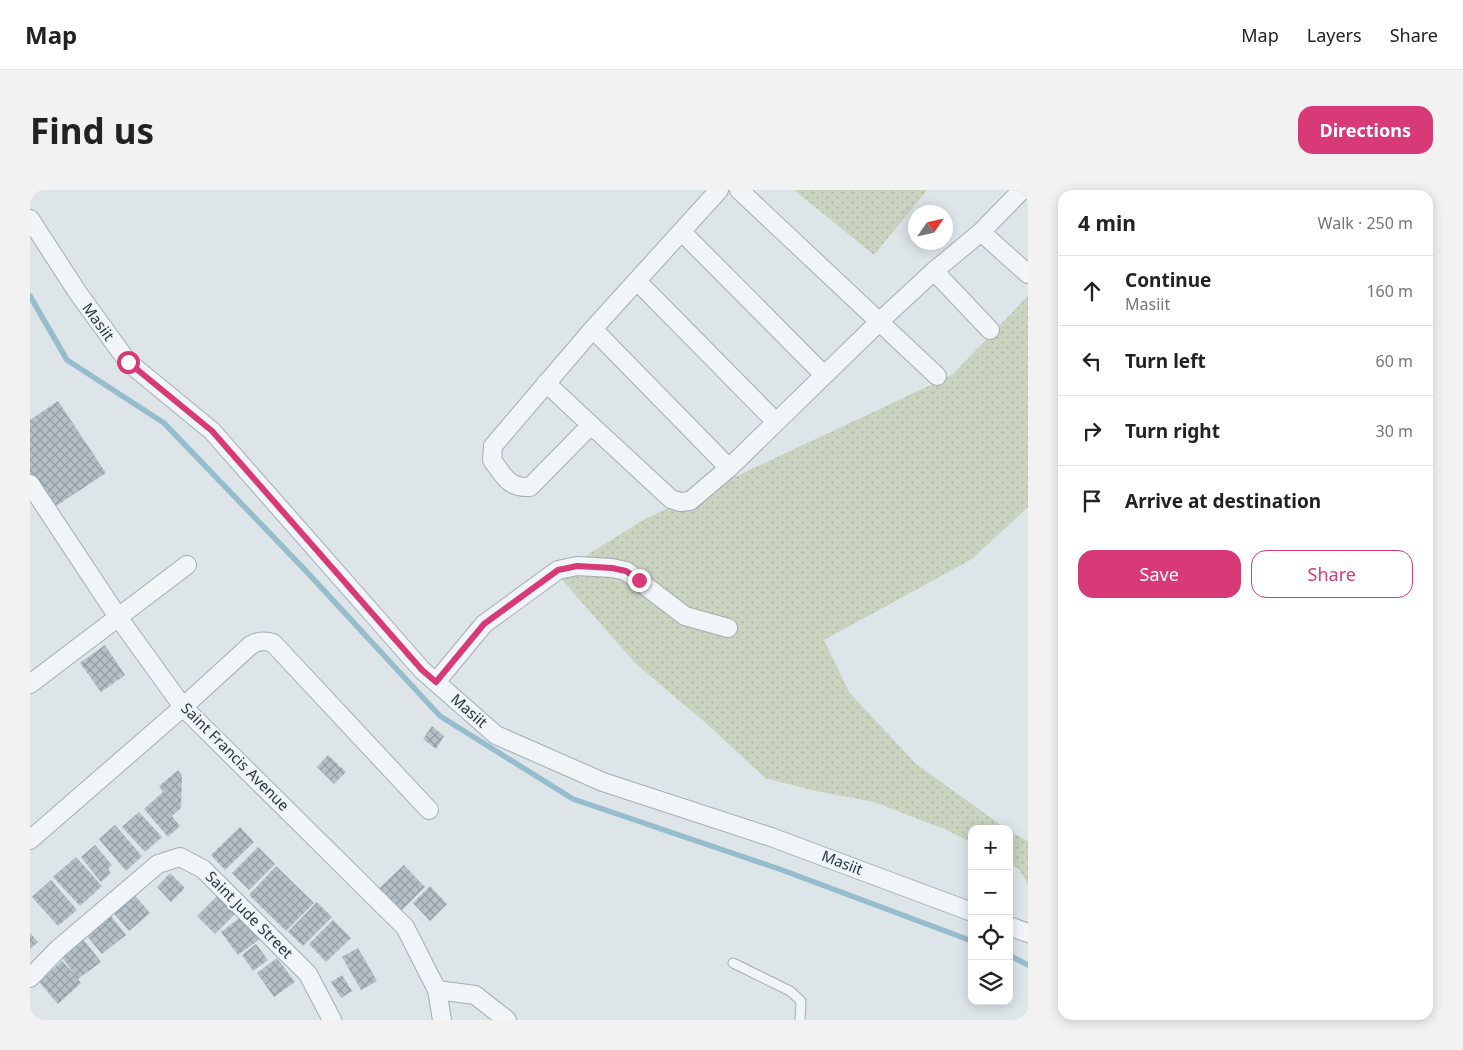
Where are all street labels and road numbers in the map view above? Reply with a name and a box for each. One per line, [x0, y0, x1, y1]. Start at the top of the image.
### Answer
street label: Masiit [78, 298, 120, 345]
street label: Masiit [447, 689, 493, 732]
street label: Saint Francis Avenue [177, 698, 294, 815]
street label: Masiit [819, 845, 866, 879]
street label: Saint Jude Street [202, 866, 298, 963]

